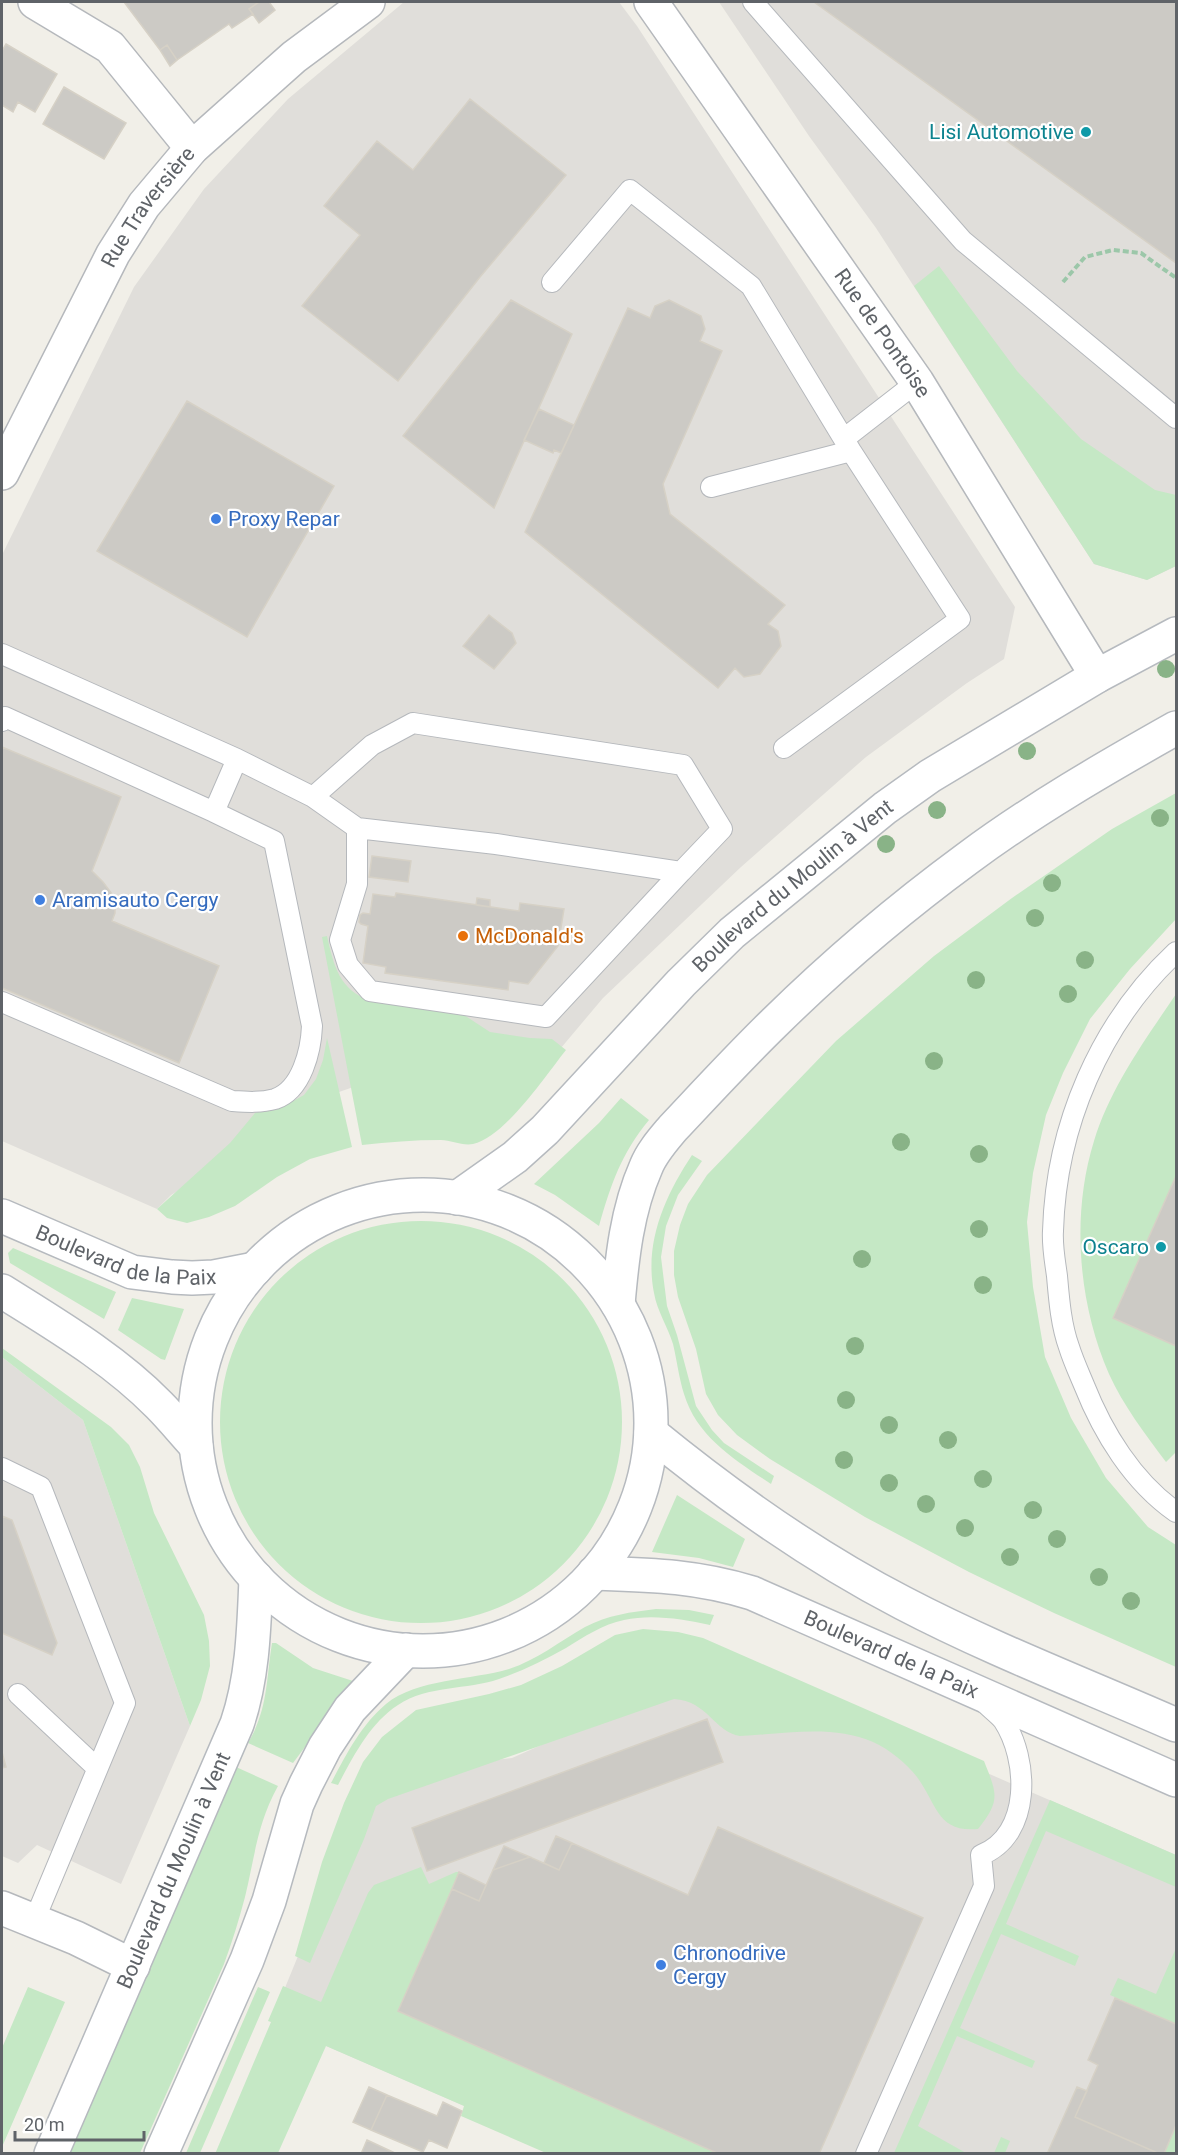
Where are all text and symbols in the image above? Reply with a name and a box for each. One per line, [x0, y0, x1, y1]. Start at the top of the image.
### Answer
place label: Lisi Automotive [929, 120, 1074, 144]
marker: Lisi Automotive [1079, 125, 1093, 139]
street label: Rue Traversière [96, 142, 200, 271]
street label: Rue de Pontoise [829, 264, 936, 402]
place label: Proxy Repar [228, 507, 340, 531]
marker: Proxy Repar [209, 512, 223, 526]
street label: Boulevard du Moulin à Vent [687, 794, 898, 977]
place label: Aramisauto Cergy [52, 888, 219, 912]
marker: Aramisauto Cergy [33, 893, 47, 907]
place label: McDonald's [475, 924, 584, 948]
marker: McDonald's [456, 929, 470, 943]
street label: Boulevard de la Paix [32, 1220, 217, 1290]
place label: Oscaro [1082, 1235, 1149, 1259]
marker: Oscaro [1154, 1240, 1168, 1254]
street label: Boulevard de la Paix [800, 1605, 982, 1703]
street label: Boulevard du Moulin à Vent [112, 1748, 235, 1992]
place label: Chronodrive Cergy [673, 1941, 786, 1989]
marker: Chronodrive Cergy [654, 1958, 668, 1972]
scale bar [15, 2104, 144, 2142]
text: 20 m [24, 2114, 64, 2135]

